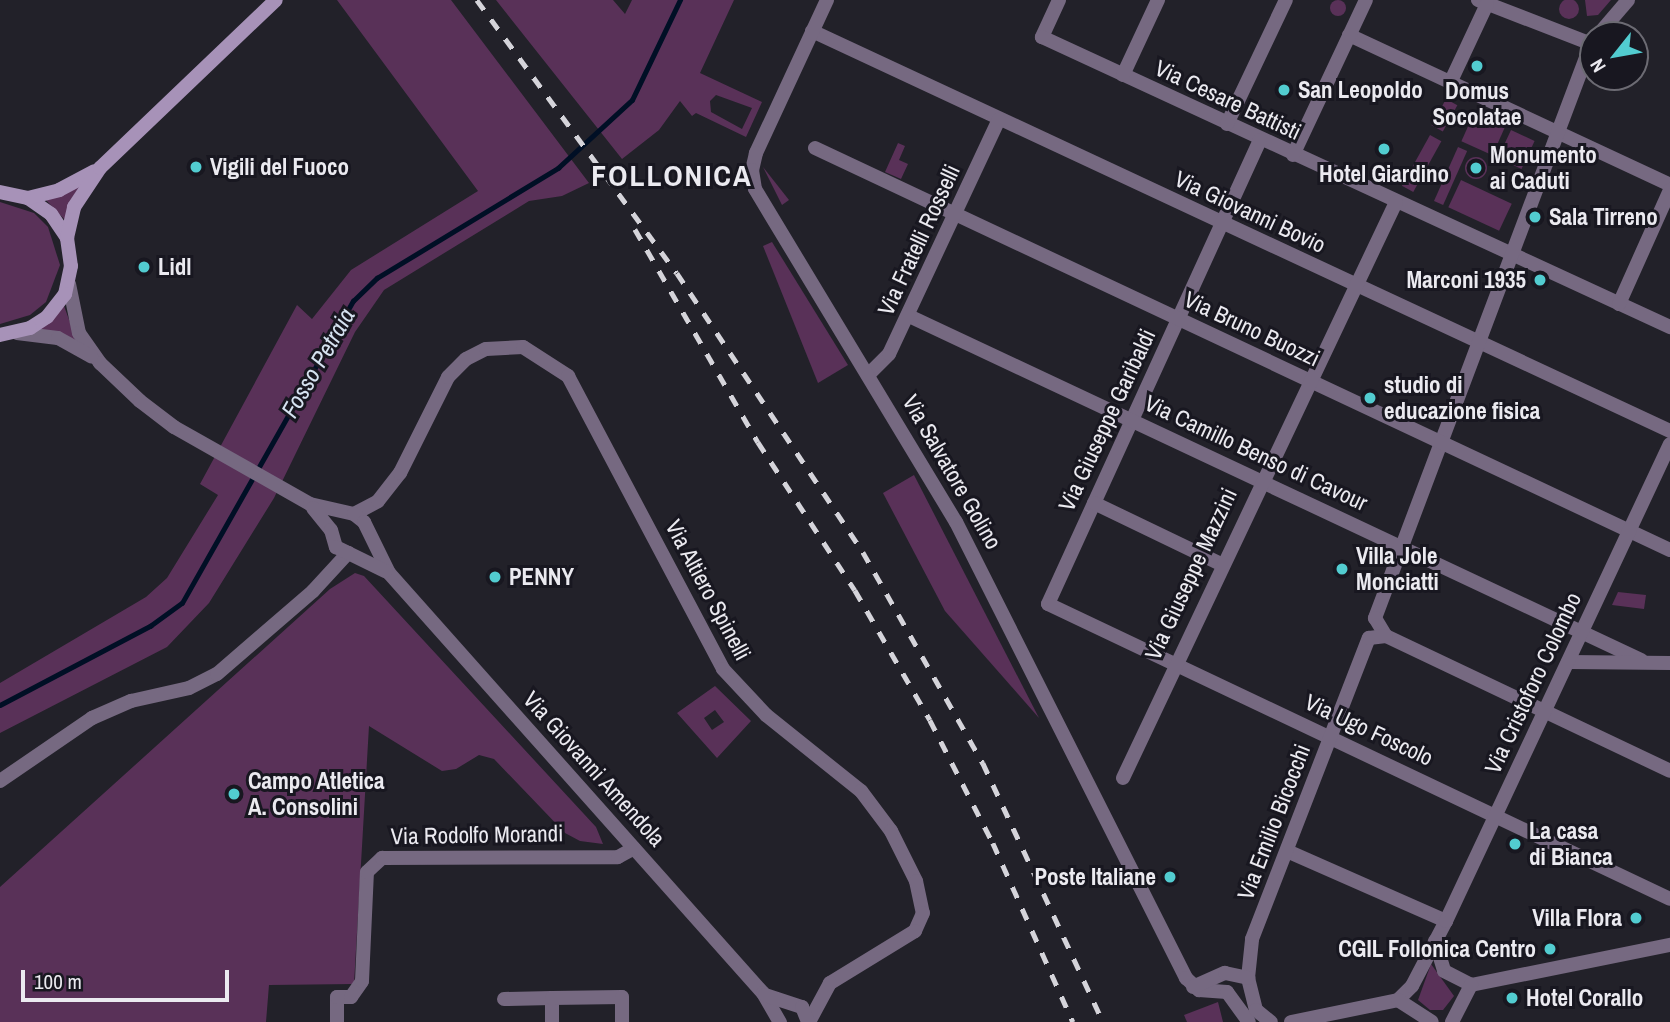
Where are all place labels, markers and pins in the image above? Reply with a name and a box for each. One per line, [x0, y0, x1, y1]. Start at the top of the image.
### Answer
marker: Domus Socolatae [1469, 58, 1485, 74]
place label: San Leopoldo [1298, 76, 1423, 104]
place label: Domus Socolatae [1432, 77, 1522, 131]
marker: San Leopoldo [1276, 82, 1292, 98]
marker: Hotel Giardino [1376, 141, 1392, 157]
place label: Monumento ai Caduti [1490, 141, 1597, 195]
place label: Vigili del Fuoco [210, 153, 349, 181]
marker: Vigili del Fuoco [188, 159, 204, 175]
place label: Hotel Giardino [1319, 160, 1449, 188]
marker: Monumento ai Caduti [1468, 160, 1484, 176]
place label: Sala Tirreno [1549, 203, 1658, 231]
marker: Sala Tirreno [1527, 209, 1543, 225]
place label: Lidl [158, 253, 192, 281]
marker: Lidl [136, 259, 152, 275]
place label: Marconi 1935 [1406, 266, 1526, 294]
marker: Marconi 1935 [1532, 272, 1548, 288]
place label: studio di educazione fisica [1384, 371, 1540, 425]
marker: studio di educazione fisica [1362, 390, 1378, 406]
place label: Villa Jole Monciatti [1356, 542, 1439, 596]
marker: Villa Jole Monciatti [1334, 561, 1350, 577]
place label: PENNY [509, 563, 574, 591]
marker: PENNY [487, 569, 503, 585]
place label: Campo Atletica A. Consolini [248, 767, 385, 821]
marker: Campo Atletica A. Consolini [226, 786, 242, 802]
place label: La casa di Bianca [1529, 817, 1613, 871]
marker: La casa di Bianca [1507, 836, 1523, 852]
place label: Poste Italiane [1034, 863, 1156, 891]
marker: Poste Italiane [1162, 869, 1178, 885]
place label: Villa Flora [1532, 904, 1622, 932]
marker: Villa Flora [1628, 910, 1644, 926]
place label: CGIL Follonica Centro [1338, 935, 1536, 963]
marker: CGIL Follonica Centro [1542, 941, 1558, 957]
place label: Hotel Corallo [1526, 984, 1643, 1012]
marker: Hotel Corallo [1504, 990, 1520, 1006]

